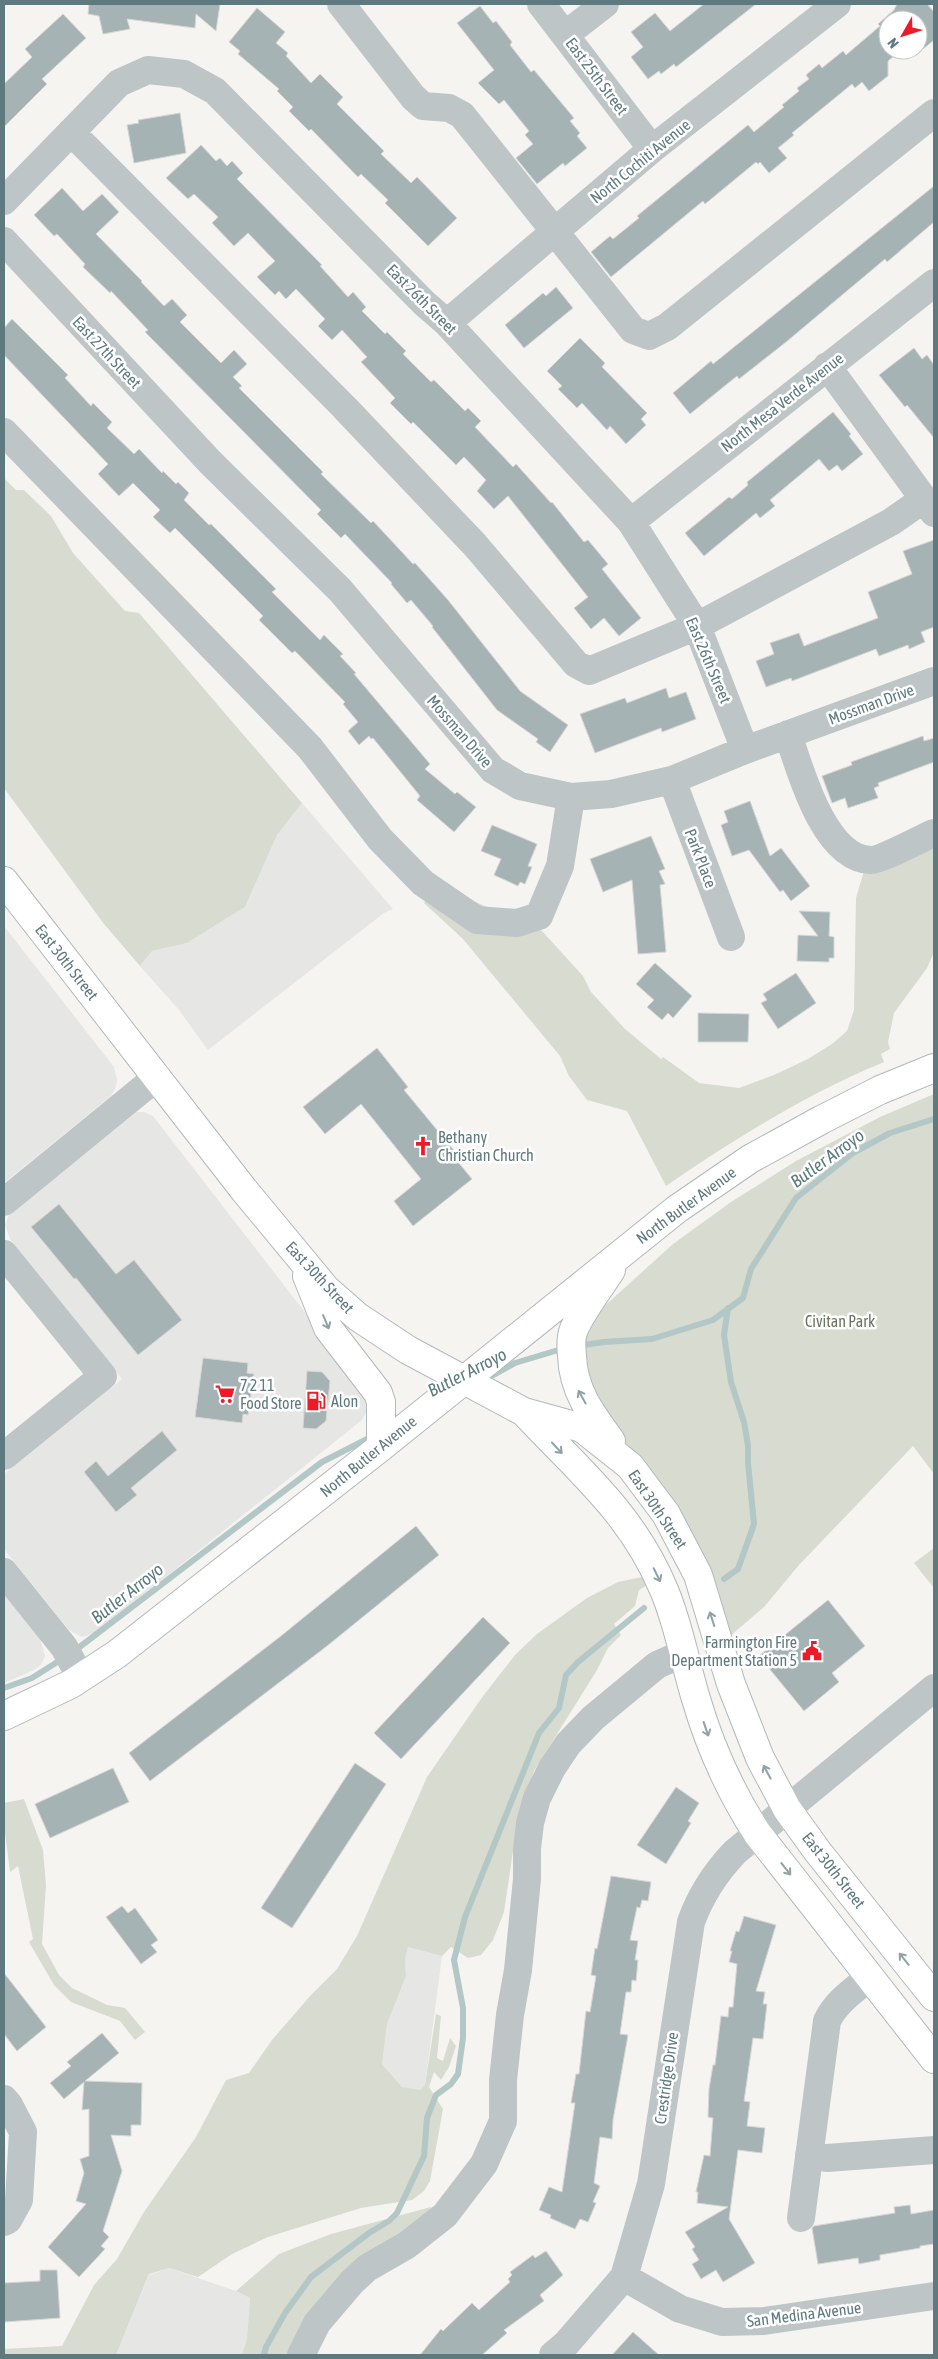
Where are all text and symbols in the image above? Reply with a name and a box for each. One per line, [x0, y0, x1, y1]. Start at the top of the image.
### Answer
north arrow [878, 10, 928, 60]
street label: East 25th Street [562, 34, 632, 118]
text: N [884, 35, 902, 51]
street label: North Cochiti Avenue [587, 115, 693, 207]
street label: East 26th Street [383, 260, 461, 338]
street label: East 27th Street [69, 312, 145, 392]
street label: North Mesa Verde Avenue [717, 349, 847, 455]
street label: East 26th Street [683, 614, 735, 706]
street label: Mossman Drive [826, 680, 916, 728]
street label: Mossman Drive [424, 691, 496, 771]
street label: Park Place [682, 826, 720, 890]
street label: East 30th Street [32, 920, 102, 1004]
water label: Butler Arroyo [786, 1124, 868, 1192]
place label: Bethany Christian Church [438, 1128, 534, 1164]
church icon: Bethany Christian Church [412, 1135, 434, 1157]
street label: North Butler Avenue [633, 1163, 739, 1247]
street label: East 30th Street [282, 1237, 358, 1317]
park label: Civitan Park [805, 1312, 875, 1330]
one-way arrow [322, 1314, 331, 1329]
water label: Butler Arroyo [424, 1343, 510, 1401]
place label: 7 2 11 Food Store [240, 1376, 302, 1412]
supermarket icon: 7 2 11 Food Store [214, 1383, 236, 1405]
fuel station icon: Alon [305, 1390, 327, 1412]
one-way arrow [577, 1390, 587, 1405]
place label: Alon [331, 1392, 358, 1410]
street label: North Butler Avenue [316, 1412, 420, 1500]
one-way arrow [551, 1442, 563, 1455]
street label: East 30th Street [625, 1466, 691, 1552]
water label: Butler Arroyo [87, 1558, 167, 1628]
one-way arrow [652, 1567, 662, 1582]
one-way arrow [707, 1612, 716, 1627]
place label: Farmington Fire Department Station 5 [671, 1633, 797, 1670]
public building icon: Farmington Fire Department Station 5 [801, 1640, 823, 1662]
one-way arrow [702, 1721, 711, 1737]
one-way arrow [762, 1764, 772, 1779]
street label: East 30th Street [799, 1828, 869, 1912]
one-way arrow [781, 1863, 792, 1876]
one-way arrow [898, 1953, 909, 1966]
street label: Crestridge Drive [651, 2031, 682, 2125]
street label: San Medina Avenue [746, 2298, 862, 2330]

